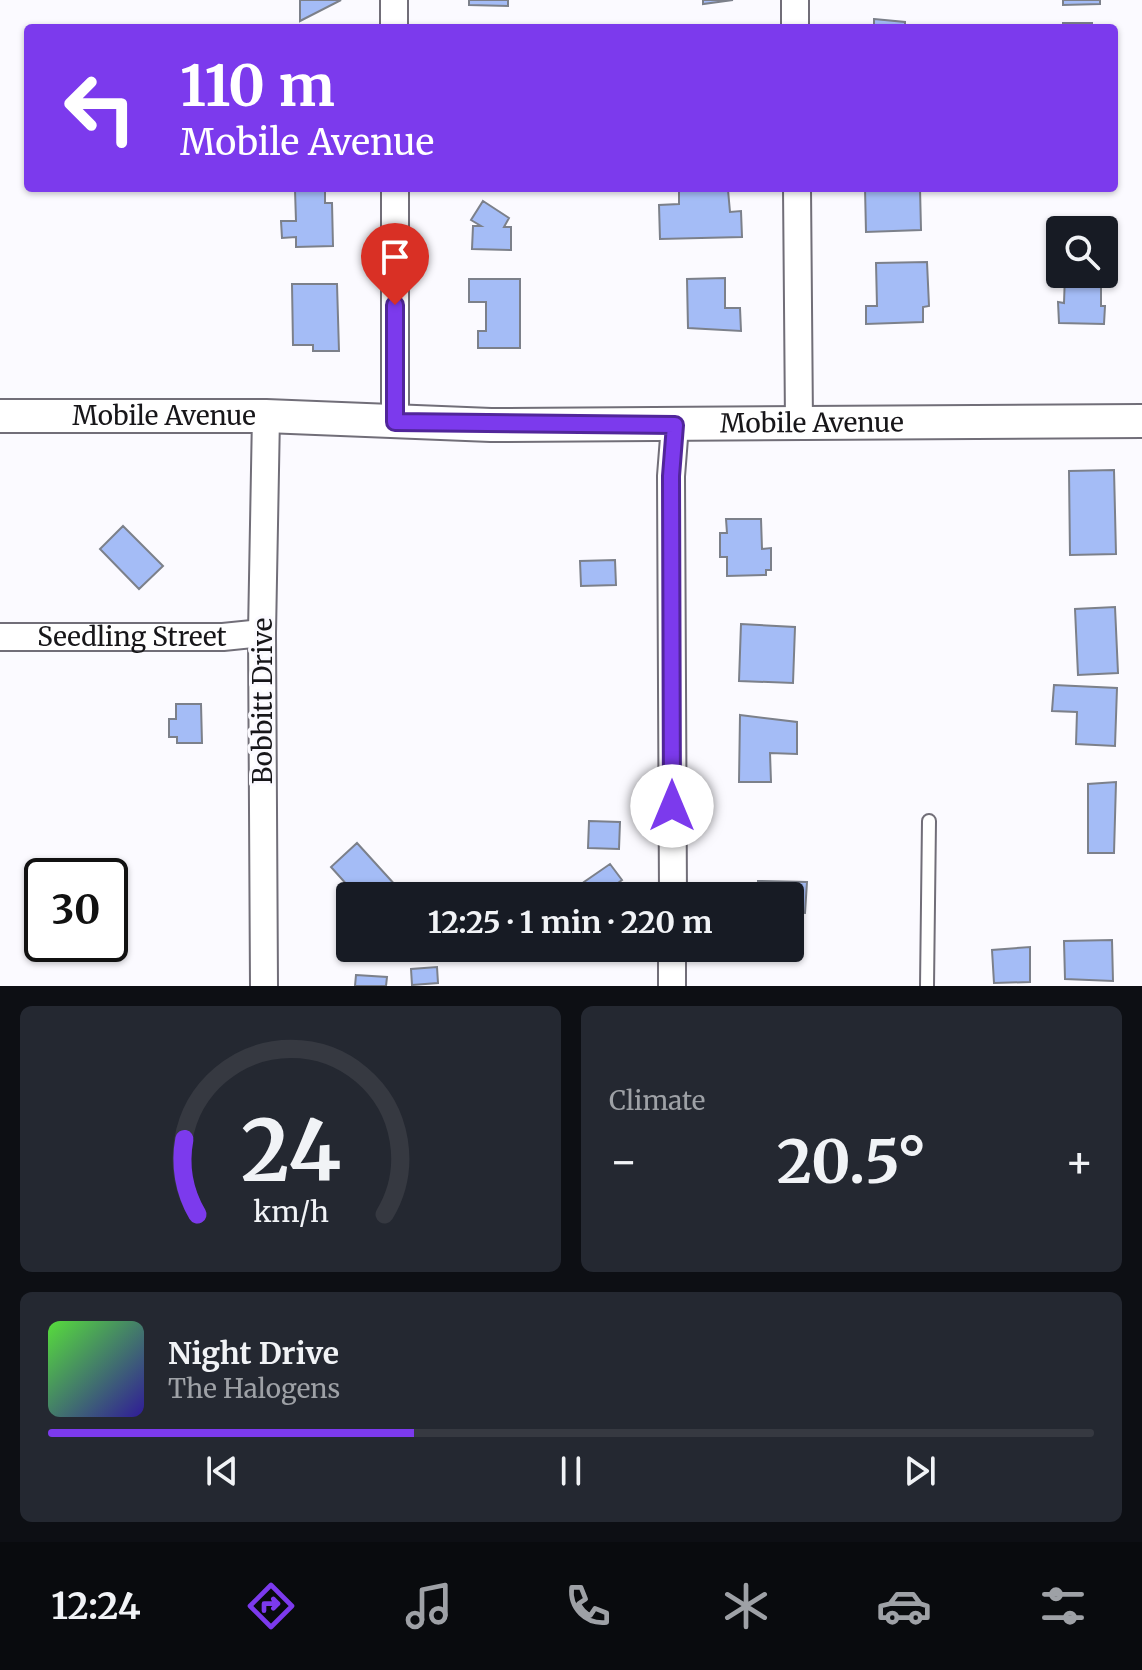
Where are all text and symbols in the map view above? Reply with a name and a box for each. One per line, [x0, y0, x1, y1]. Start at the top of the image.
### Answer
text: 110 m [180, 51, 335, 121]
icon: left [48, 56, 152, 160]
text: Mobile Avenue [180, 120, 434, 165]
map controls [1046, 216, 1118, 288]
button: search [1046, 216, 1118, 288]
pin [361, 223, 429, 305]
icon: arrive [373, 235, 417, 279]
street label: Mobile Avenue [72, 399, 256, 432]
street label: Mobile Avenue [720, 405, 904, 440]
street label: Bobbitt Drive [246, 618, 279, 784]
street label: Seedling Street [37, 620, 227, 653]
position arrow [630, 764, 714, 848]
speed limit sign: 30 [24, 858, 128, 962]
text: 12:25 · 1 min · 220 m [428, 903, 712, 941]
text: Climate [609, 1084, 705, 1117]
text: 24 [240, 1099, 341, 1204]
text: 20.5° [777, 1124, 926, 1199]
text: − [609, 1134, 638, 1189]
text: + [1065, 1134, 1094, 1189]
text: km/h [253, 1194, 328, 1230]
text: Night Drive [168, 1334, 339, 1372]
text: The Halogens [168, 1372, 340, 1405]
icon: previous [200, 1449, 244, 1493]
icon: pause [549, 1449, 593, 1493]
icon: next [898, 1449, 942, 1493]
icon: directions [243, 1578, 299, 1634]
icon: music [401, 1578, 457, 1634]
icon: phone [560, 1578, 616, 1634]
icon: climate [718, 1578, 774, 1634]
icon: car [876, 1578, 932, 1634]
icon: filters [1035, 1578, 1091, 1634]
text: 12:24 [51, 1584, 141, 1629]

